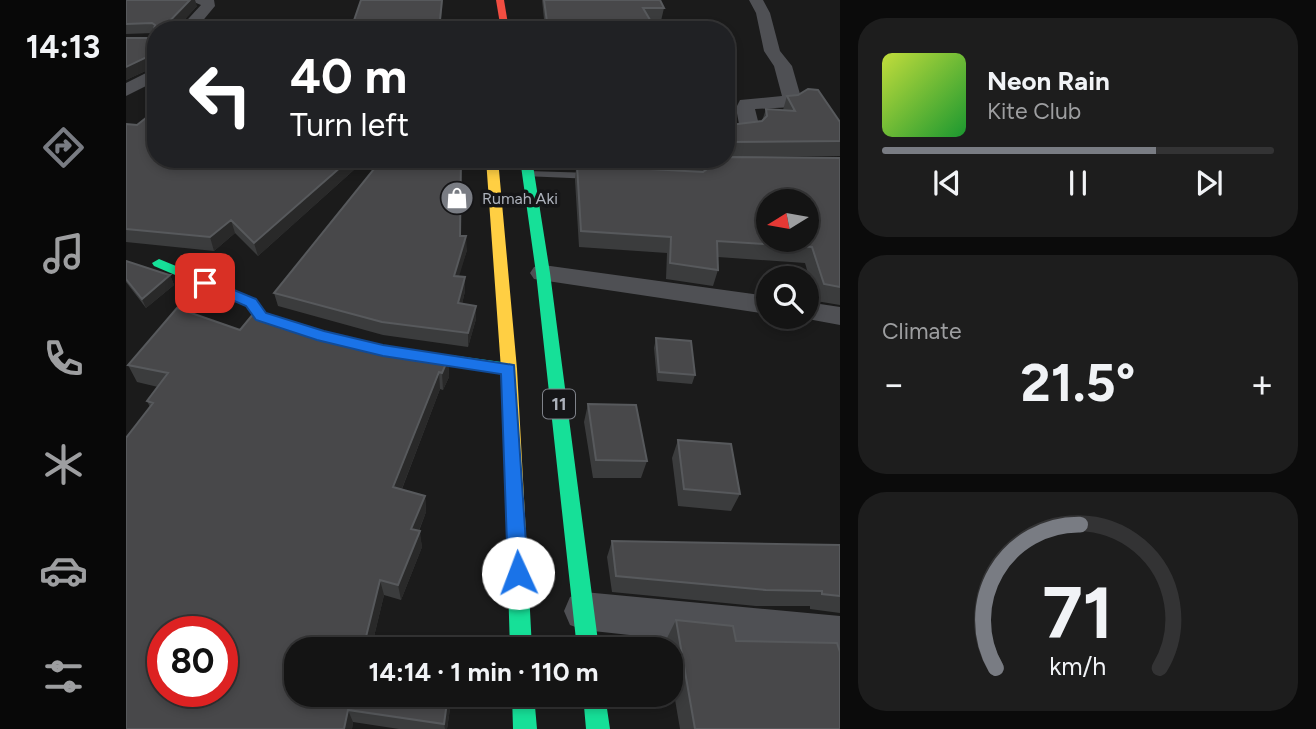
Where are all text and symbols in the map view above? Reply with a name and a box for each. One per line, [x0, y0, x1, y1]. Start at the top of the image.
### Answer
text: 14:13 [26, 28, 100, 66]
text: 40 m [290, 46, 407, 105]
icon: left [175, 49, 266, 140]
text: Neon Rain [987, 65, 1110, 97]
text: Kite Club [987, 97, 1081, 125]
text: Turn left [290, 106, 409, 144]
icon: directions [39, 123, 88, 172]
icon: previous [928, 164, 966, 202]
icon: pause [1059, 164, 1097, 202]
icon: next [1190, 164, 1228, 202]
shop icon: Rumah Aki [438, 179, 476, 217]
place label: Rumah Aki [482, 189, 558, 208]
north arrow [756, 189, 819, 252]
map controls [756, 189, 819, 329]
icon: music [39, 229, 88, 278]
pin [175, 253, 235, 313]
icon: arrive [186, 264, 224, 302]
button: search [756, 266, 819, 329]
text: Climate [882, 317, 961, 345]
icon: phone [39, 334, 88, 383]
text: 21.5° [1021, 352, 1135, 414]
text: − [882, 361, 906, 407]
text: + [1250, 361, 1274, 407]
road number: 11 [543, 390, 575, 418]
icon: climate [39, 440, 88, 489]
position arrow [481, 536, 555, 610]
icon: car [39, 546, 88, 595]
text: 71 [1042, 569, 1114, 656]
speed limit sign: 80 [147, 616, 238, 707]
text: km/h [1049, 650, 1107, 680]
icon: filters [39, 652, 88, 701]
text: 14:14 · 1 min · 110 m [368, 656, 599, 688]

